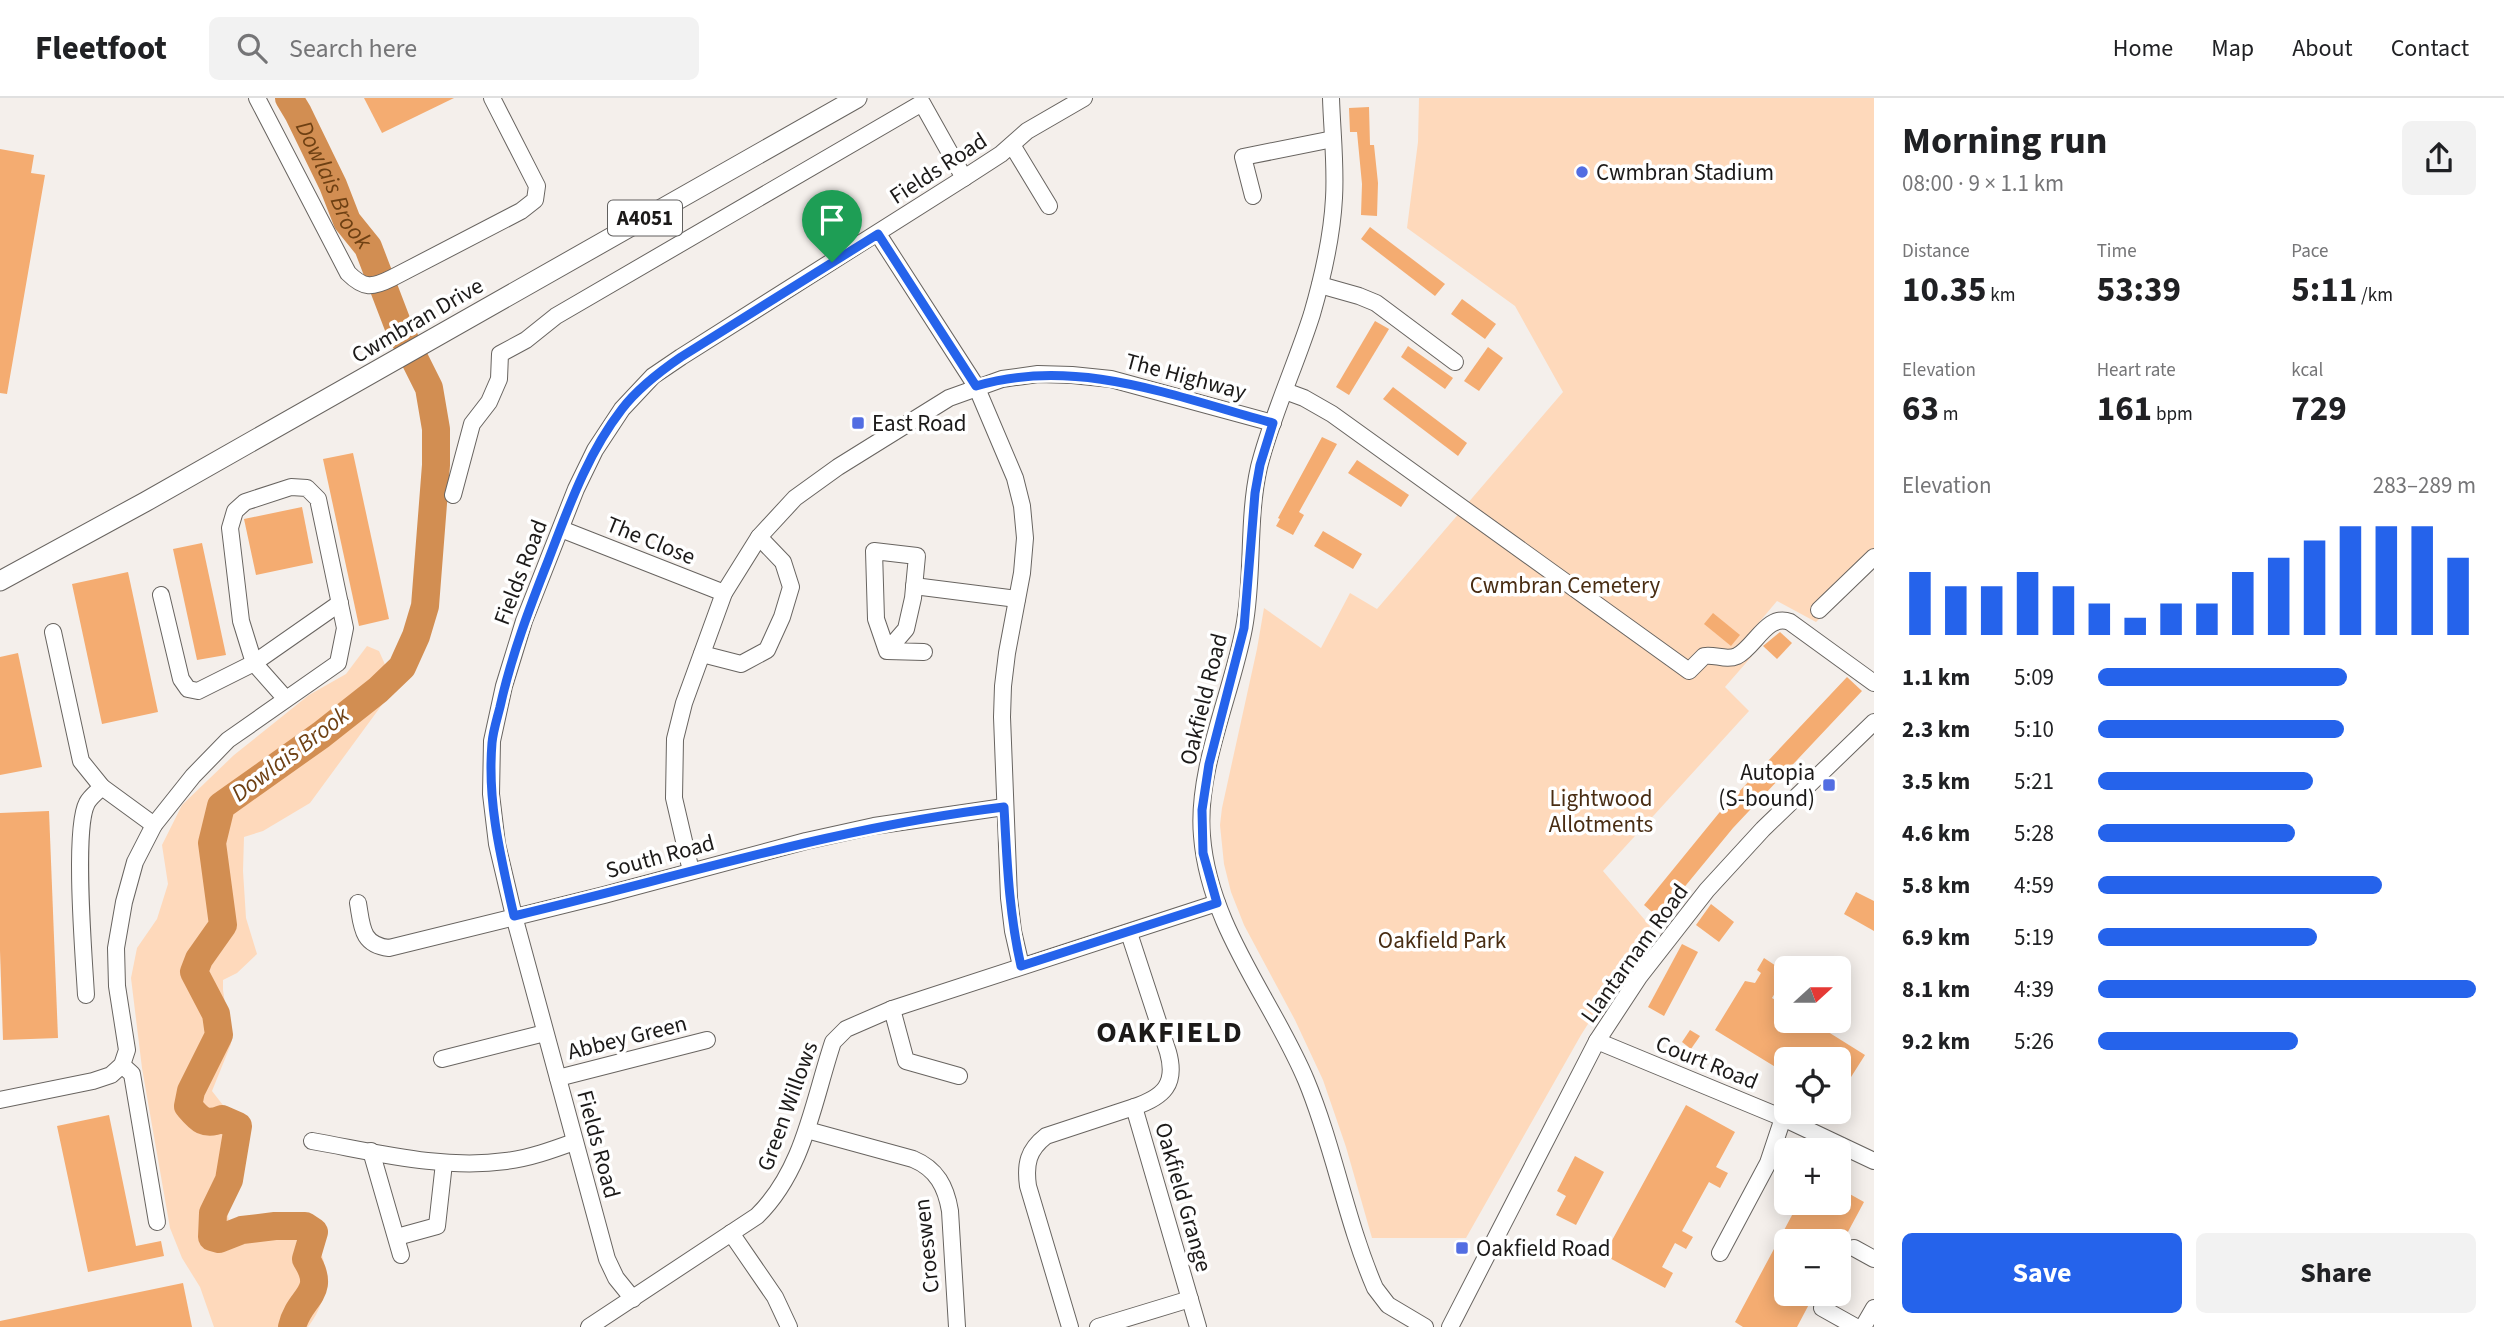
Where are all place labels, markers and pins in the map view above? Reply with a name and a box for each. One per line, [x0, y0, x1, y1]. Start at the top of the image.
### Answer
place label: Cwmbran Stadium [1596, 156, 1774, 189]
marker: Cwmbran Stadium [1574, 164, 1590, 180]
pin [802, 190, 862, 262]
place label: East Road [872, 407, 967, 440]
marker: East Road [850, 415, 866, 431]
place label: Autopia (S-bound) [1718, 756, 1815, 815]
marker: Autopia (S-bound) [1821, 777, 1837, 793]
place label: Oakfield Road [1476, 1232, 1611, 1265]
marker: Oakfield Road [1454, 1240, 1470, 1256]

